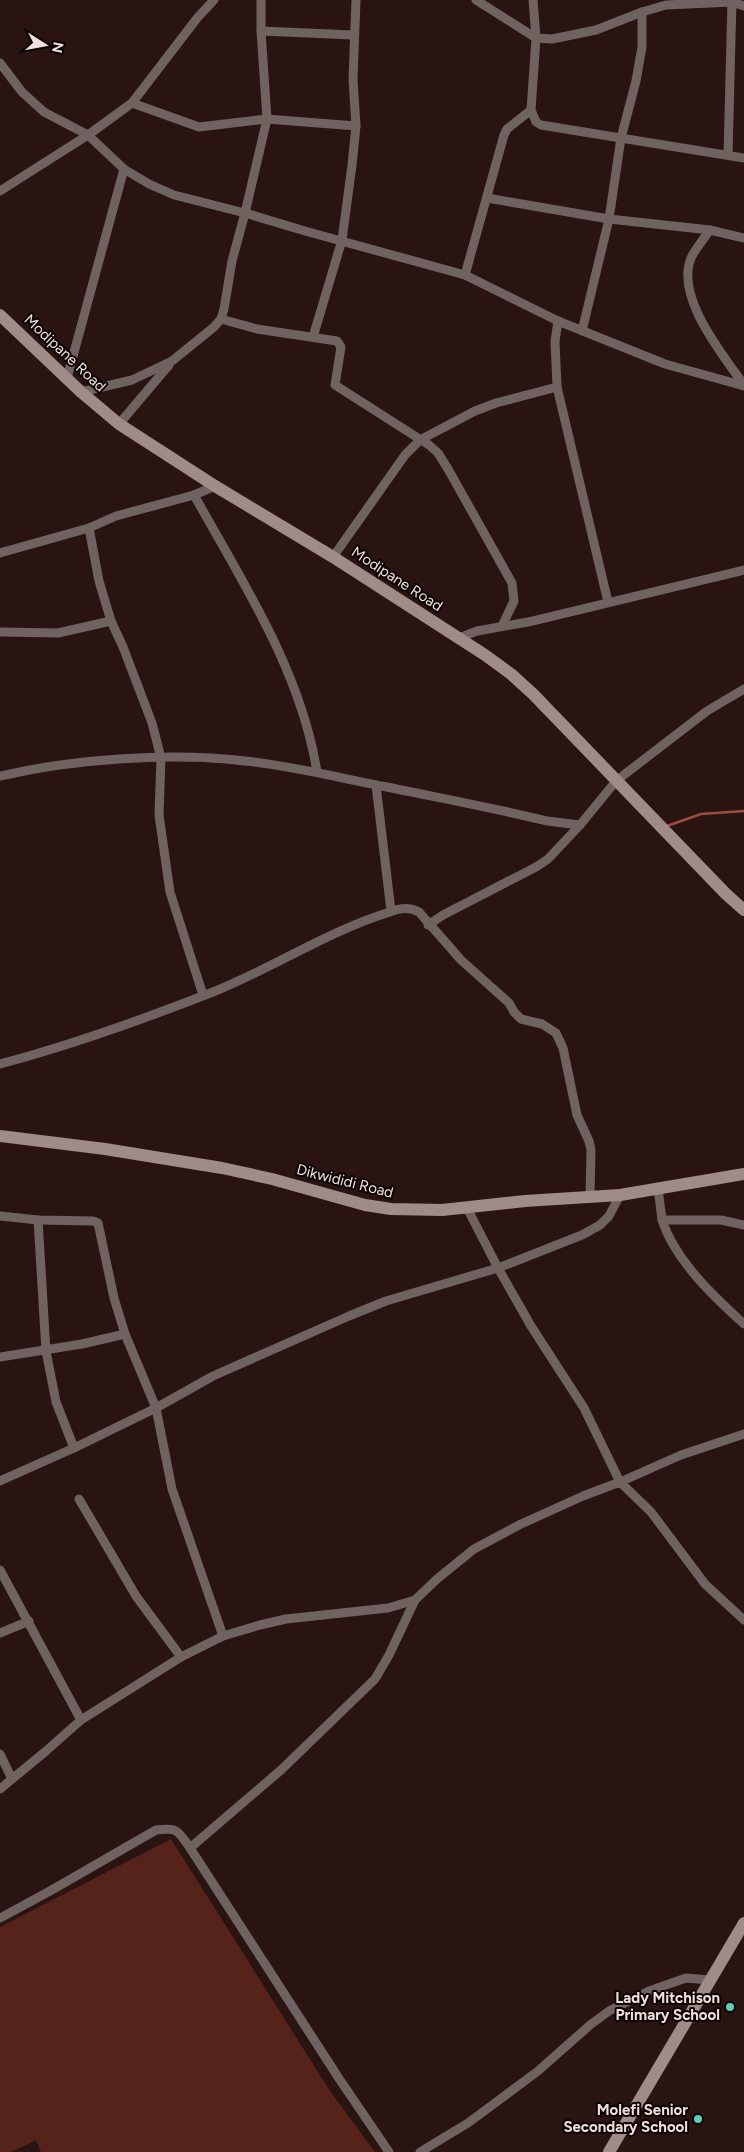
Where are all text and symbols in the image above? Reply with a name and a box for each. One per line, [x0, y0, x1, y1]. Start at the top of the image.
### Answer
north arrow [20, 20, 70, 70]
text: N [48, 40, 67, 54]
street label: Modipane Road [20, 311, 110, 395]
street label: Modipane Road [348, 543, 446, 615]
street label: Dikwididi Road [295, 1160, 395, 1202]
place label: Lady Mitchison Primary School [615, 1989, 720, 2024]
marker: Lady Mitchison Primary School [724, 2001, 736, 2013]
place label: Molefi Senior Secondary School [563, 2101, 688, 2136]
marker: Molefi Senior Secondary School [692, 2113, 704, 2125]

